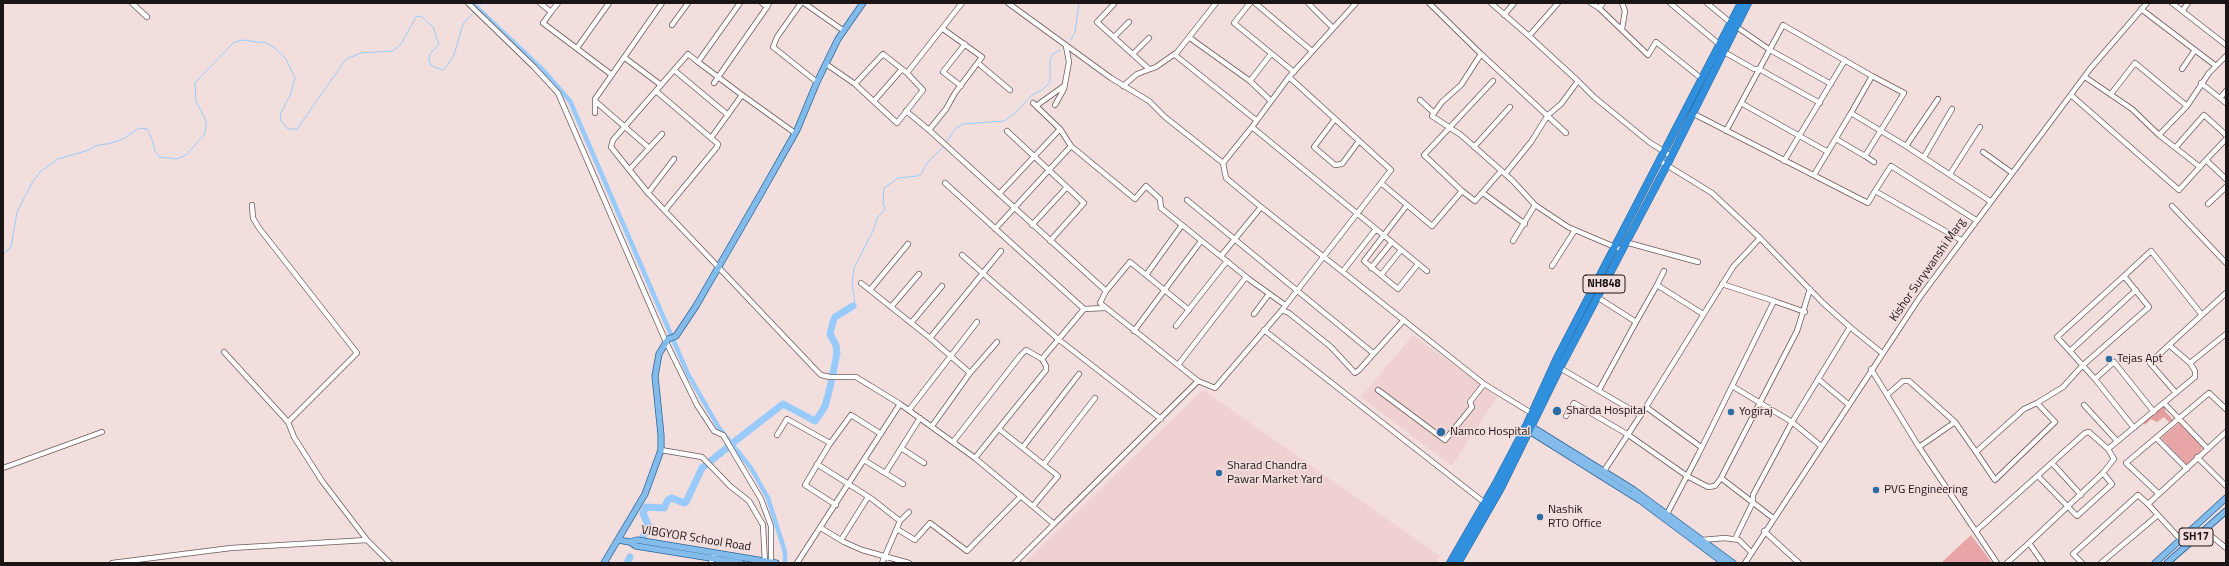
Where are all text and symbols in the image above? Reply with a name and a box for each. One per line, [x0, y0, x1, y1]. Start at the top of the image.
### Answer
street label: Kishor Surywanshi Marg [1887, 216, 1969, 324]
road number: NH848 [1583, 275, 1625, 293]
place label: Tejas Apt [2117, 352, 2163, 366]
marker: Tejas Apt [2104, 354, 2114, 364]
place label: Sharda Hospital [1566, 404, 1646, 418]
marker: Sharda Hospital [1551, 405, 1563, 417]
place label: Yogiraj [1739, 405, 1773, 419]
marker: Yogiraj [1726, 407, 1736, 417]
place label: Namco Hospital [1450, 425, 1530, 439]
marker: Namco Hospital [1435, 426, 1447, 438]
place label: Sharad Chandra Pawar Market Yard [1227, 459, 1323, 487]
marker: Sharad Chandra Pawar Market Yard [1214, 468, 1224, 478]
place label: PVG Engineering [1884, 483, 1968, 497]
marker: PVG Engineering [1871, 485, 1881, 495]
place label: Nashik RTO Office [1548, 503, 1602, 531]
marker: Nashik RTO Office [1535, 512, 1545, 522]
street label: VIBGYOR School Road [640, 523, 752, 555]
road number: SH17 [2179, 528, 2213, 546]

